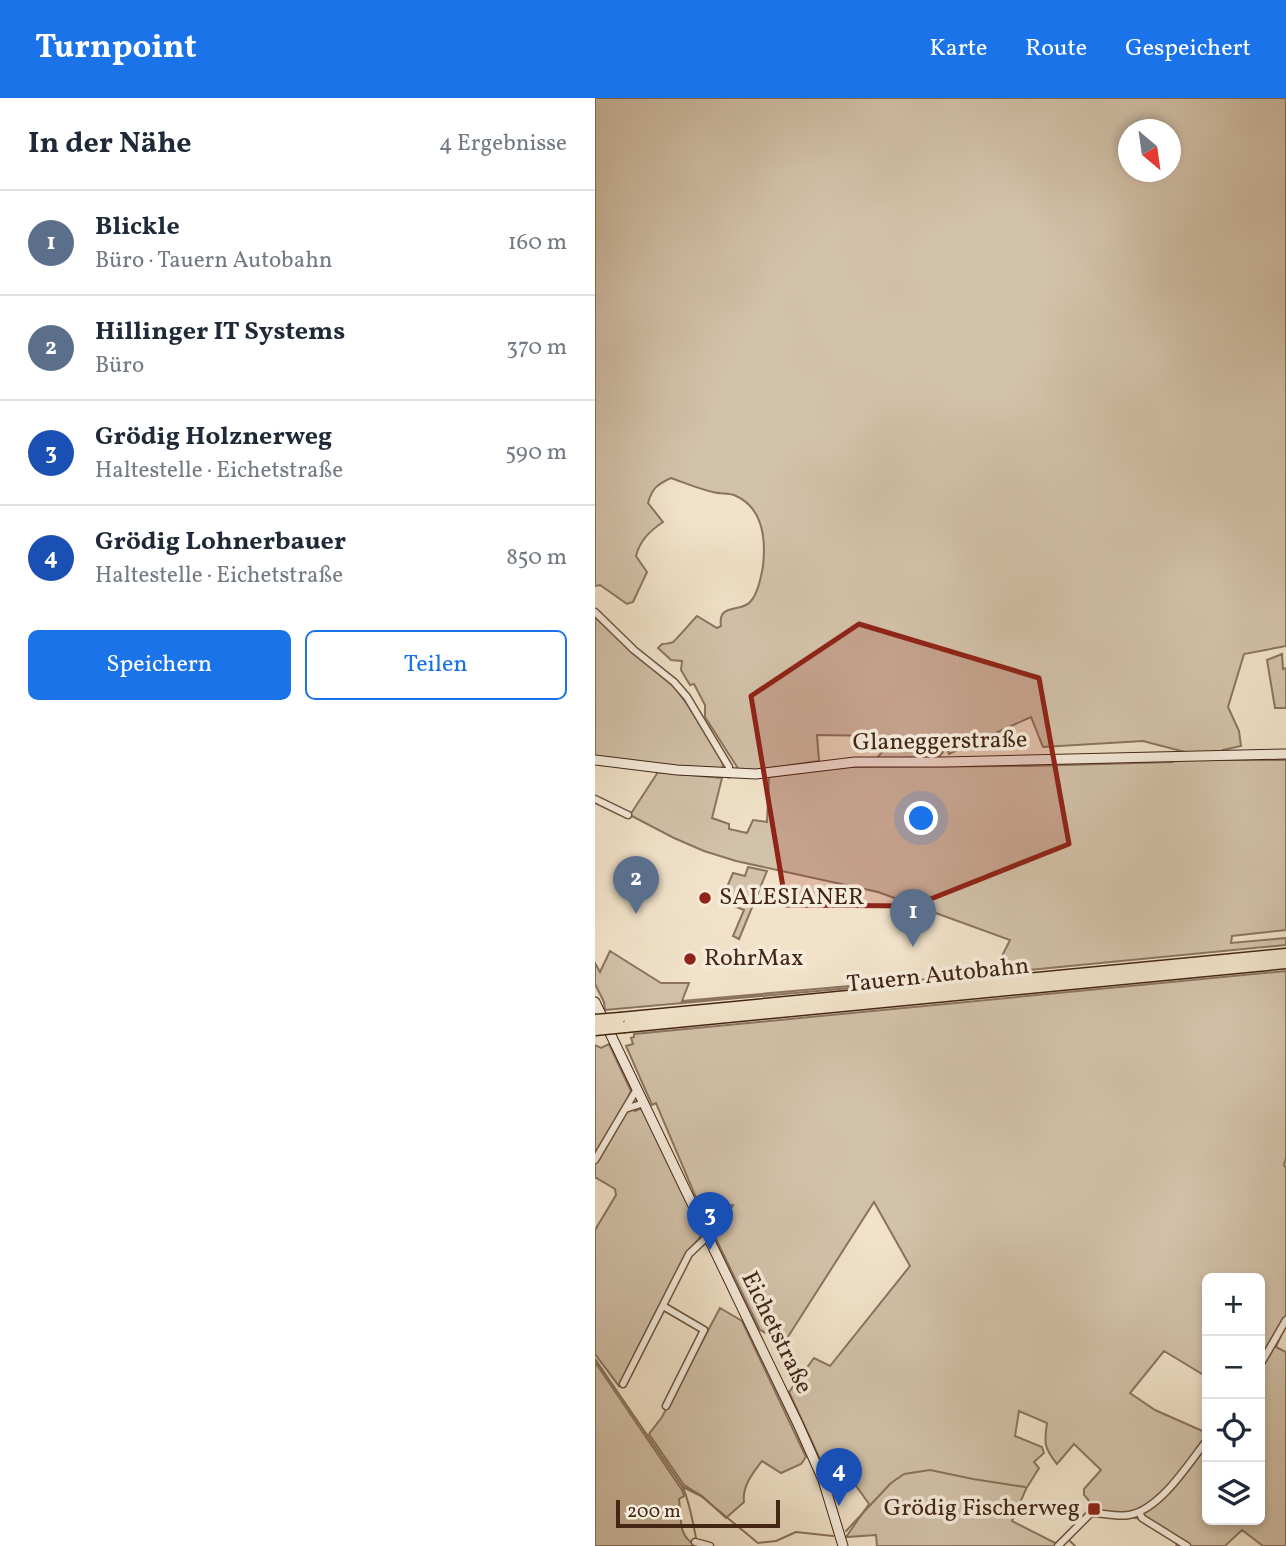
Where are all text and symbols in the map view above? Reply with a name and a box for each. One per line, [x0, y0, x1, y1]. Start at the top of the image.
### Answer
text: Turnpoint [35, 26, 197, 72]
text: Karte [930, 32, 987, 66]
text: Route [1025, 32, 1087, 66]
text: Gespeichert [1125, 32, 1251, 66]
north arrow [1118, 119, 1181, 182]
text: In der Nähe [28, 123, 192, 165]
text: 4 Ergebnisse [439, 128, 567, 160]
text: Blickle [95, 209, 180, 245]
text: 1 [46, 227, 56, 259]
text: 160 m [508, 227, 567, 259]
text: Büro · Tauern Autobahn [95, 245, 333, 277]
text: Hillinger IT Systems [95, 314, 345, 350]
text: 2 [45, 332, 57, 364]
text: 370 m [506, 332, 567, 364]
text: Büro [95, 350, 144, 382]
text: Grödig Holznerweg [95, 419, 332, 455]
text: 3 [45, 437, 57, 469]
text: 590 m [505, 437, 567, 469]
text: Haltestelle · Eichetstraße [95, 455, 343, 487]
text: Grödig Lohnerbauer [95, 524, 346, 560]
text: 4 [44, 542, 58, 574]
text: 850 m [506, 542, 567, 574]
text: Haltestelle · Eichetstraße [95, 560, 343, 592]
button: Speichern [28, 630, 291, 700]
button: Teilen [305, 630, 567, 700]
street label: Glaneggerstraße [852, 723, 1028, 761]
your location [904, 801, 938, 835]
pin: 2 [613, 856, 659, 914]
place label: SALESIANER [719, 881, 864, 915]
pin: 1 [890, 889, 936, 947]
marker: SALESIANER [697, 890, 713, 906]
place label: RohrMax [704, 942, 803, 976]
street label: Tauern Autobahn [845, 950, 1031, 1002]
marker: RohrMax [682, 951, 698, 967]
pin: 3 [687, 1192, 733, 1250]
street label: Eichetstraße [732, 1266, 820, 1400]
map controls [1202, 1273, 1265, 1525]
button: + [1202, 1273, 1265, 1336]
button: − [1202, 1336, 1265, 1399]
button: locate [1202, 1399, 1265, 1462]
pin: 4 [816, 1448, 862, 1506]
button: layers [1202, 1462, 1265, 1525]
place label: Grödig Fischerweg [884, 1492, 1080, 1526]
scale bar [616, 1497, 781, 1529]
text: 200 m [627, 1499, 681, 1525]
marker: Grödig Fischerweg [1086, 1501, 1102, 1517]

